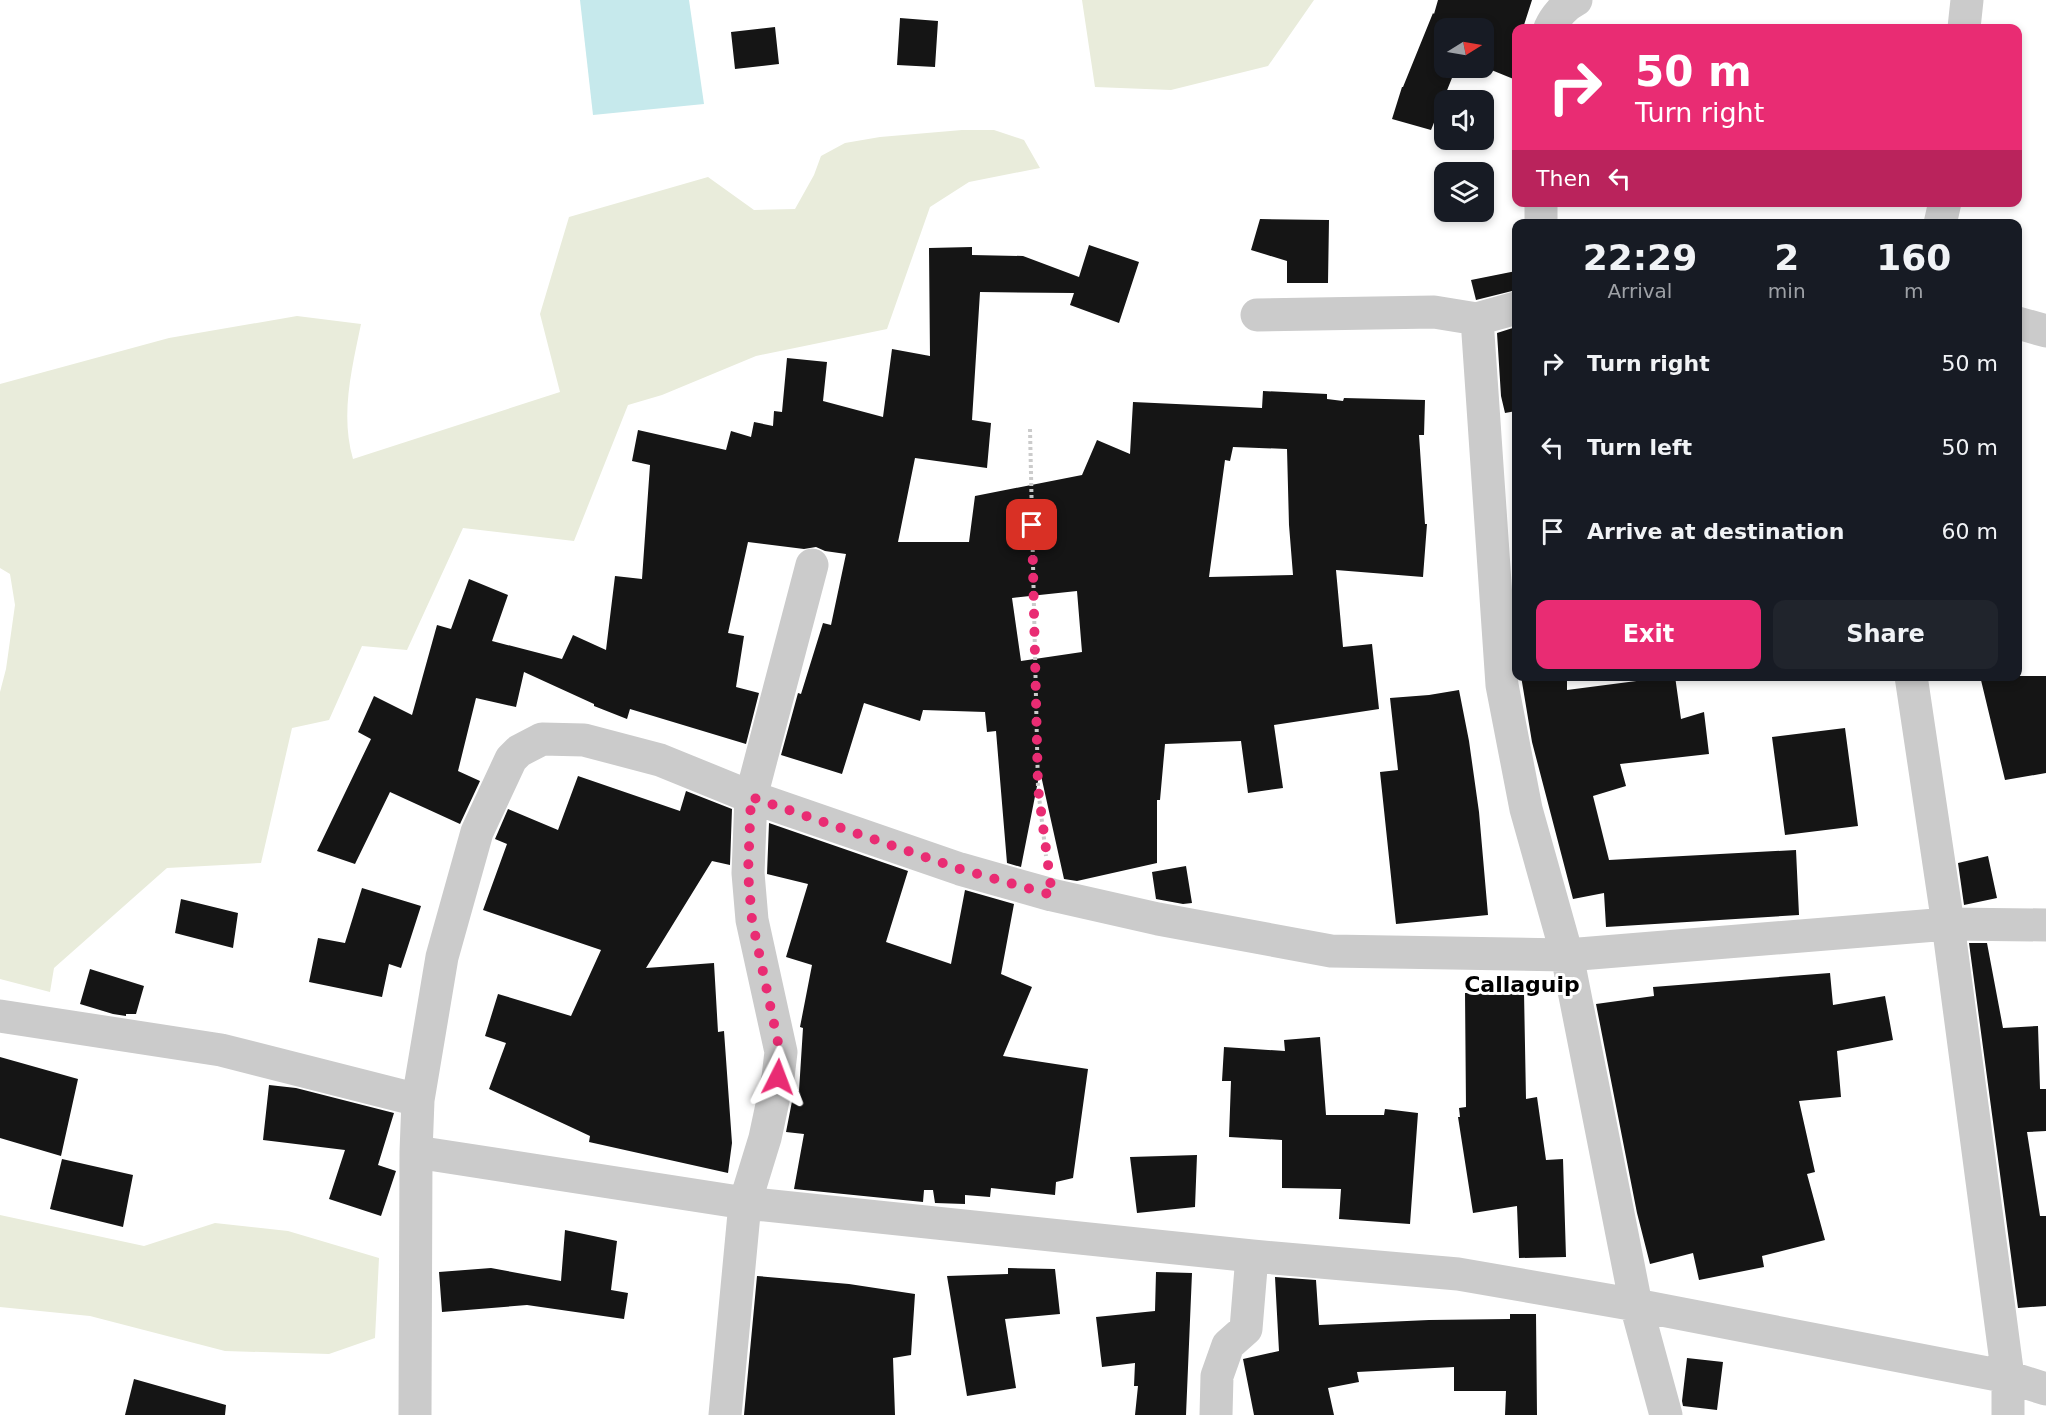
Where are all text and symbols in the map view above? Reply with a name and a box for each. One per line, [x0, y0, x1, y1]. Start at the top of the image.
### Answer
north arrow [1434, 18, 1494, 78]
map controls [1434, 18, 1494, 222]
text: 50 m [1635, 47, 1752, 96]
icon: right [1536, 48, 1614, 126]
button: sound [1434, 90, 1494, 150]
text: Turn right [1635, 97, 1764, 128]
button: layers [1434, 162, 1494, 222]
icon: left [1603, 162, 1636, 195]
text: Then [1536, 166, 1591, 191]
text: 22:29 [1583, 237, 1697, 278]
text: 2 [1774, 237, 1799, 278]
text: 160 [1876, 237, 1951, 278]
text: Arrival [1607, 279, 1672, 303]
text: min [1768, 279, 1806, 303]
text: m [1904, 279, 1924, 303]
icon: right [1536, 347, 1569, 380]
text: Turn right [1587, 351, 1710, 376]
text: 50 m [1942, 351, 1998, 376]
icon: left [1536, 431, 1569, 464]
text: Turn left [1587, 435, 1692, 460]
text: 50 m [1942, 435, 1998, 460]
pin [1006, 499, 1057, 550]
icon: arrive [1015, 508, 1048, 541]
icon: arrive [1536, 515, 1569, 548]
text: Arrive at destination [1587, 519, 1844, 544]
text: 60 m [1942, 519, 1998, 544]
button: Exit [1536, 600, 1761, 669]
button: Share [1773, 600, 1998, 669]
district label: Callaguip [1464, 972, 1580, 997]
position arrow [746, 1045, 810, 1109]

